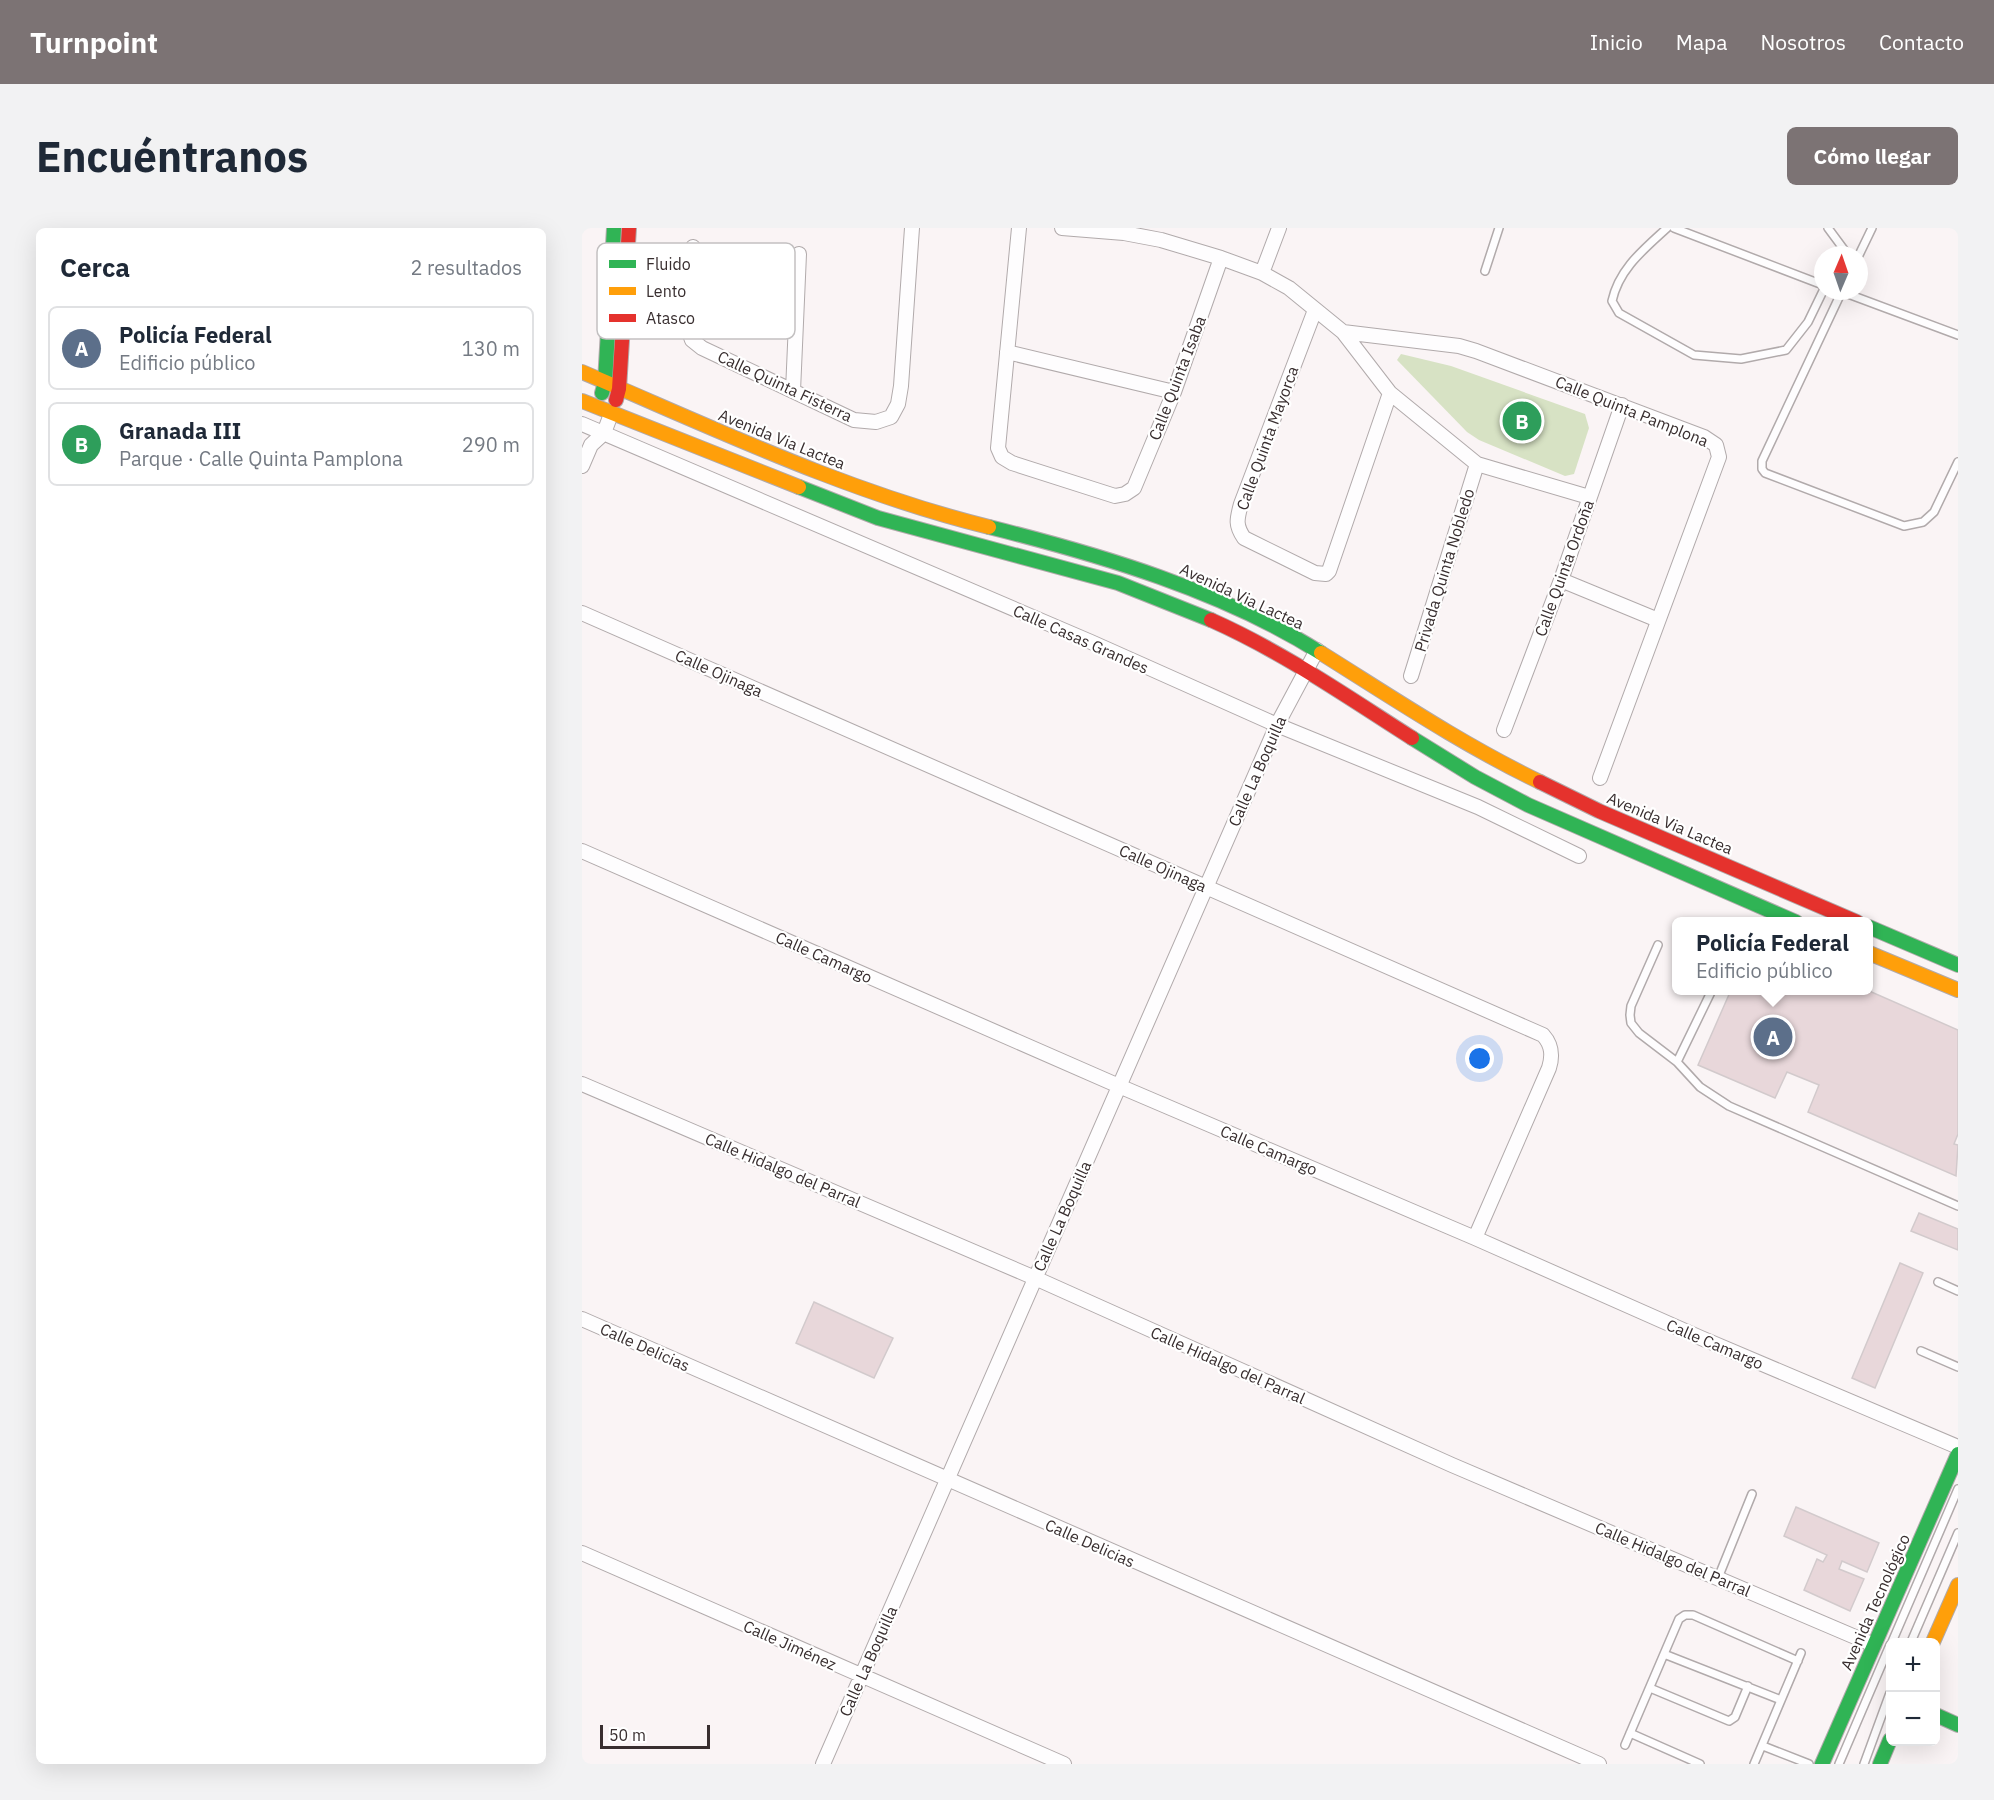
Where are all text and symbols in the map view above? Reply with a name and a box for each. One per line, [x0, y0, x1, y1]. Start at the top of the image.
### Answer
text: Turnpoint [30, 24, 158, 61]
text: Inicio [1590, 28, 1643, 56]
text: Mapa [1676, 28, 1728, 56]
text: Nosotros [1761, 28, 1846, 56]
text: Contacto [1879, 28, 1964, 56]
button: Cómo llegar [1787, 127, 1958, 185]
text: Encuéntranos [36, 129, 308, 184]
legend [597, 243, 795, 339]
north arrow [1814, 246, 1868, 300]
text: Cerca [60, 250, 130, 284]
text: 2 resultados [410, 254, 522, 281]
text: Fluido [646, 254, 691, 274]
text: Lento [646, 281, 686, 301]
text: Atasco [646, 308, 695, 328]
street label: Calle Quinta Isaba [1144, 313, 1210, 443]
text: Policía Federal [119, 320, 272, 349]
text: A [75, 335, 88, 362]
text: 130 m [462, 335, 520, 362]
street label: Calle Quinta Fisterra [714, 346, 856, 426]
text: Edificio público [119, 349, 256, 376]
street label: Calle Quinta Mayorca [1232, 363, 1303, 513]
street label: Calle Quinta Pamplona [1553, 371, 1712, 451]
pin: B [1502, 398, 1542, 444]
street label: Avenida Via Lactea [716, 404, 849, 474]
text: Granada III [119, 416, 241, 445]
text: B [75, 431, 88, 458]
text: 290 m [462, 431, 520, 458]
text: Parque · Calle Quinta Pamplona [119, 445, 403, 472]
street label: Privada Quinta Nobledo [1410, 486, 1478, 654]
street label: Calle Quinta Ordoña [1530, 496, 1598, 639]
street label: Avenida Via Lactea [1177, 558, 1308, 634]
street label: Calle Casas Grandes [1010, 600, 1152, 678]
street label: Calle Ojinaga [672, 645, 766, 701]
street label: Calle La Boquilla [1224, 712, 1291, 829]
street label: Avenida Via Lactea [1604, 787, 1736, 859]
street label: Calle Ojinaga [1116, 840, 1210, 896]
popup [1672, 917, 1873, 995]
street label: Calle Camargo [773, 927, 875, 987]
text: Policía Federal [1696, 928, 1849, 957]
text: Edificio público [1696, 957, 1833, 984]
pin: A [1754, 1014, 1792, 1060]
your location [1465, 1044, 1494, 1073]
street label: Calle Camargo [1217, 1121, 1321, 1179]
street label: Calle Hidalgo del Parral [702, 1128, 864, 1212]
street label: Calle La Boquilla [1029, 1157, 1096, 1274]
street label: Calle Camargo [1663, 1315, 1767, 1373]
street label: Calle Delicias [597, 1318, 693, 1376]
street label: Calle Hidalgo del Parral [1148, 1322, 1308, 1408]
street label: Calle Delicias [1042, 1514, 1138, 1572]
street label: Calle Hidalgo del Parral [1592, 1517, 1754, 1601]
street label: Avenida Tecnológico [1836, 1531, 1914, 1673]
street label: Calle La Boquilla [835, 1602, 902, 1719]
street label: Calle Jiménez [740, 1616, 840, 1674]
map controls [1886, 1638, 1940, 1746]
button: + [1886, 1638, 1940, 1692]
button: − [1886, 1692, 1940, 1746]
scale bar [600, 1722, 710, 1750]
text: 50 m [609, 1725, 646, 1745]

